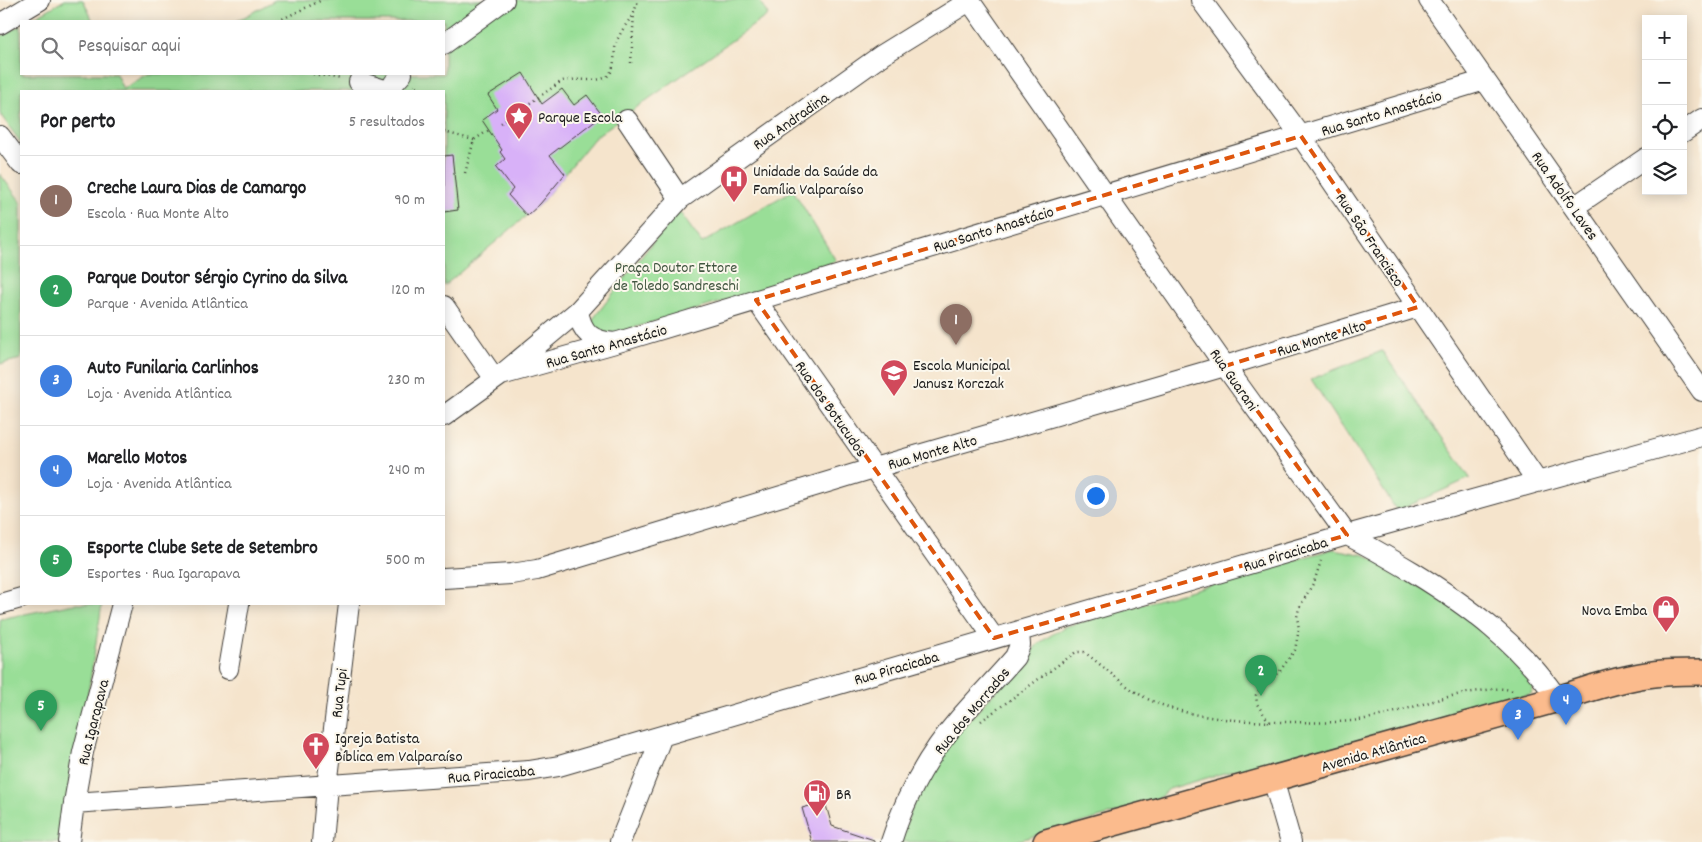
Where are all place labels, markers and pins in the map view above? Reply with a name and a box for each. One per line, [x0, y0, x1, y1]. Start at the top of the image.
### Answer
place icon: Parque Escola [504, 101, 534, 140]
place label: Parque Escola [538, 107, 623, 130]
place label: Unidade da Saúde da Família Valparaíso [753, 161, 878, 202]
hospital icon: Unidade da Saúde da Família Valparaíso [719, 164, 749, 203]
pin: 1 [940, 304, 972, 345]
place label: Escola Municipal Janusz Korczak [913, 355, 1010, 396]
school or university icon: Escola Municipal Janusz Korczak [879, 358, 909, 397]
shop icon: Nova Emba [1651, 594, 1681, 633]
place label: Nova Emba [1581, 600, 1647, 623]
pin: 2 [1245, 655, 1277, 696]
pin: 4 [1550, 684, 1582, 725]
pin: 5 [25, 690, 57, 731]
pin: 3 [1502, 699, 1534, 740]
place label: Igreja Batista Bíblica em Valparaíso [335, 728, 463, 769]
church icon: Igreja Batista Bíblica em Valparaíso [301, 731, 331, 770]
fuel station icon: BR [802, 778, 832, 817]
place label: BR [836, 784, 852, 807]

